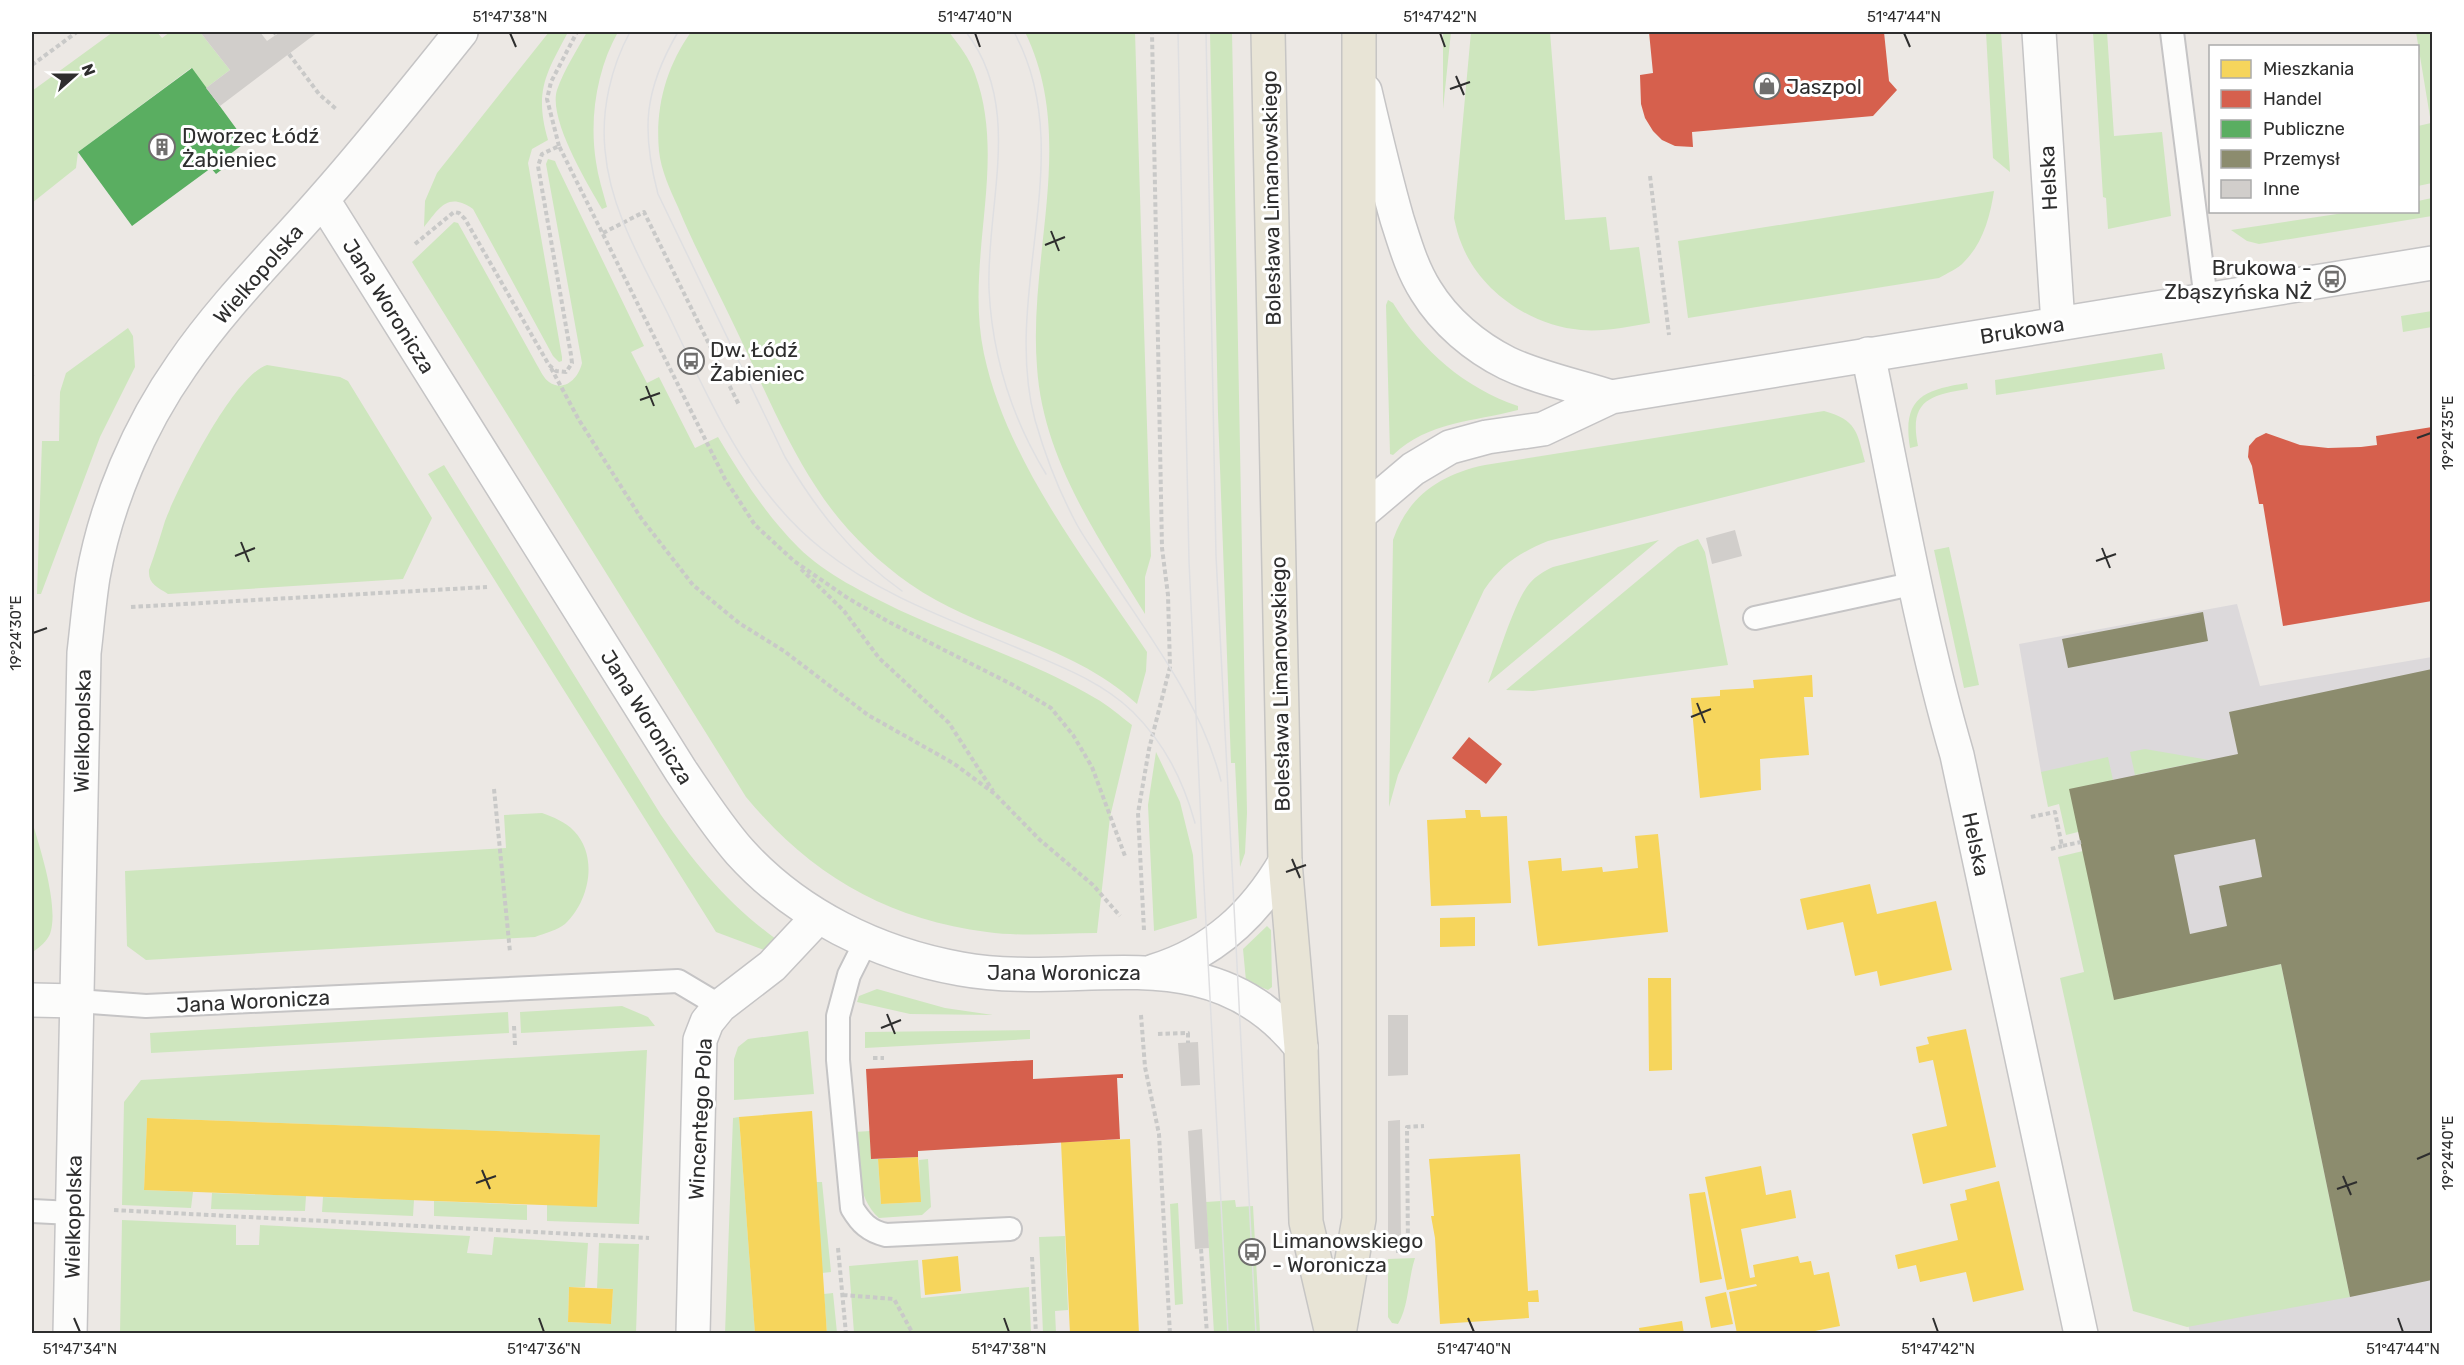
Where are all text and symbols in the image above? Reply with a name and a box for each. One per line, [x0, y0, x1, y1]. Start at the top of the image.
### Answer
text: 51°47'38"N [473, 8, 547, 26]
text: 51°47'40"N [938, 8, 1012, 26]
text: 51°47'42"N [1403, 8, 1477, 26]
text: 51°47'44"N [1867, 8, 1941, 26]
north arrow [45, 45, 105, 105]
legend [2209, 45, 2419, 213]
text: Mieszkania [2263, 58, 2354, 80]
text: N [78, 61, 99, 79]
street label: Bolesława Limanowskiego [1256, 70, 1286, 326]
shop icon: Jaszpol [1752, 71, 1782, 101]
place label: Jaszpol [1786, 74, 1862, 99]
text: Handel [2263, 88, 2322, 110]
text: Publiczne [2263, 118, 2345, 140]
place label: Dworzec Łódź Żabieniec [182, 123, 319, 172]
building icon: Dworzec Łódź Żabieniec [147, 132, 177, 162]
street label: Helska [2034, 145, 2062, 211]
text: Przemysł [2263, 148, 2340, 170]
text: Inne [2263, 178, 2300, 200]
street label: Wielkopolska [208, 219, 308, 329]
street label: Jana Woronicza [338, 234, 440, 378]
place label: Brukowa - Zbąszyńska NŻ [2164, 255, 2312, 304]
bus stop icon: Brukowa - Zbąszyńska NŻ [2317, 264, 2347, 294]
street label: Brukowa [1978, 311, 2066, 349]
place label: Dw. Łódź Żabieniec [710, 337, 805, 386]
bus stop icon: Dw. Łódź Żabieniec [676, 346, 706, 376]
text: 19°24'35"E [2439, 396, 2457, 470]
street label: Bolesława Limanowskiego [1265, 556, 1295, 812]
text: 19°24'30"E [7, 595, 25, 671]
street label: Jana Woronicza [596, 645, 698, 789]
street label: Wielkopolska [68, 669, 96, 793]
street label: Helska [1957, 810, 1995, 878]
street label: Jana Woronicza [987, 960, 1141, 985]
street label: Jana Woronicza [176, 984, 330, 1018]
street label: Wincentego Pola [683, 1037, 717, 1201]
text: 19°24'40"E [2439, 1116, 2457, 1190]
street label: Wielkopolska [59, 1155, 87, 1279]
place label: Limanowskiego - Woronicza [1272, 1228, 1423, 1277]
bus stop icon: Limanowskiego - Woronicza [1237, 1237, 1267, 1267]
text: 51°47'34"N [43, 1340, 117, 1358]
text: 51°47'36"N [507, 1340, 581, 1358]
text: 51°47'38"N [972, 1340, 1046, 1358]
text: 51°47'40"N [1437, 1340, 1511, 1358]
text: 51°47'42"N [1901, 1340, 1975, 1358]
text: 51°47'44"N [2366, 1340, 2440, 1358]

